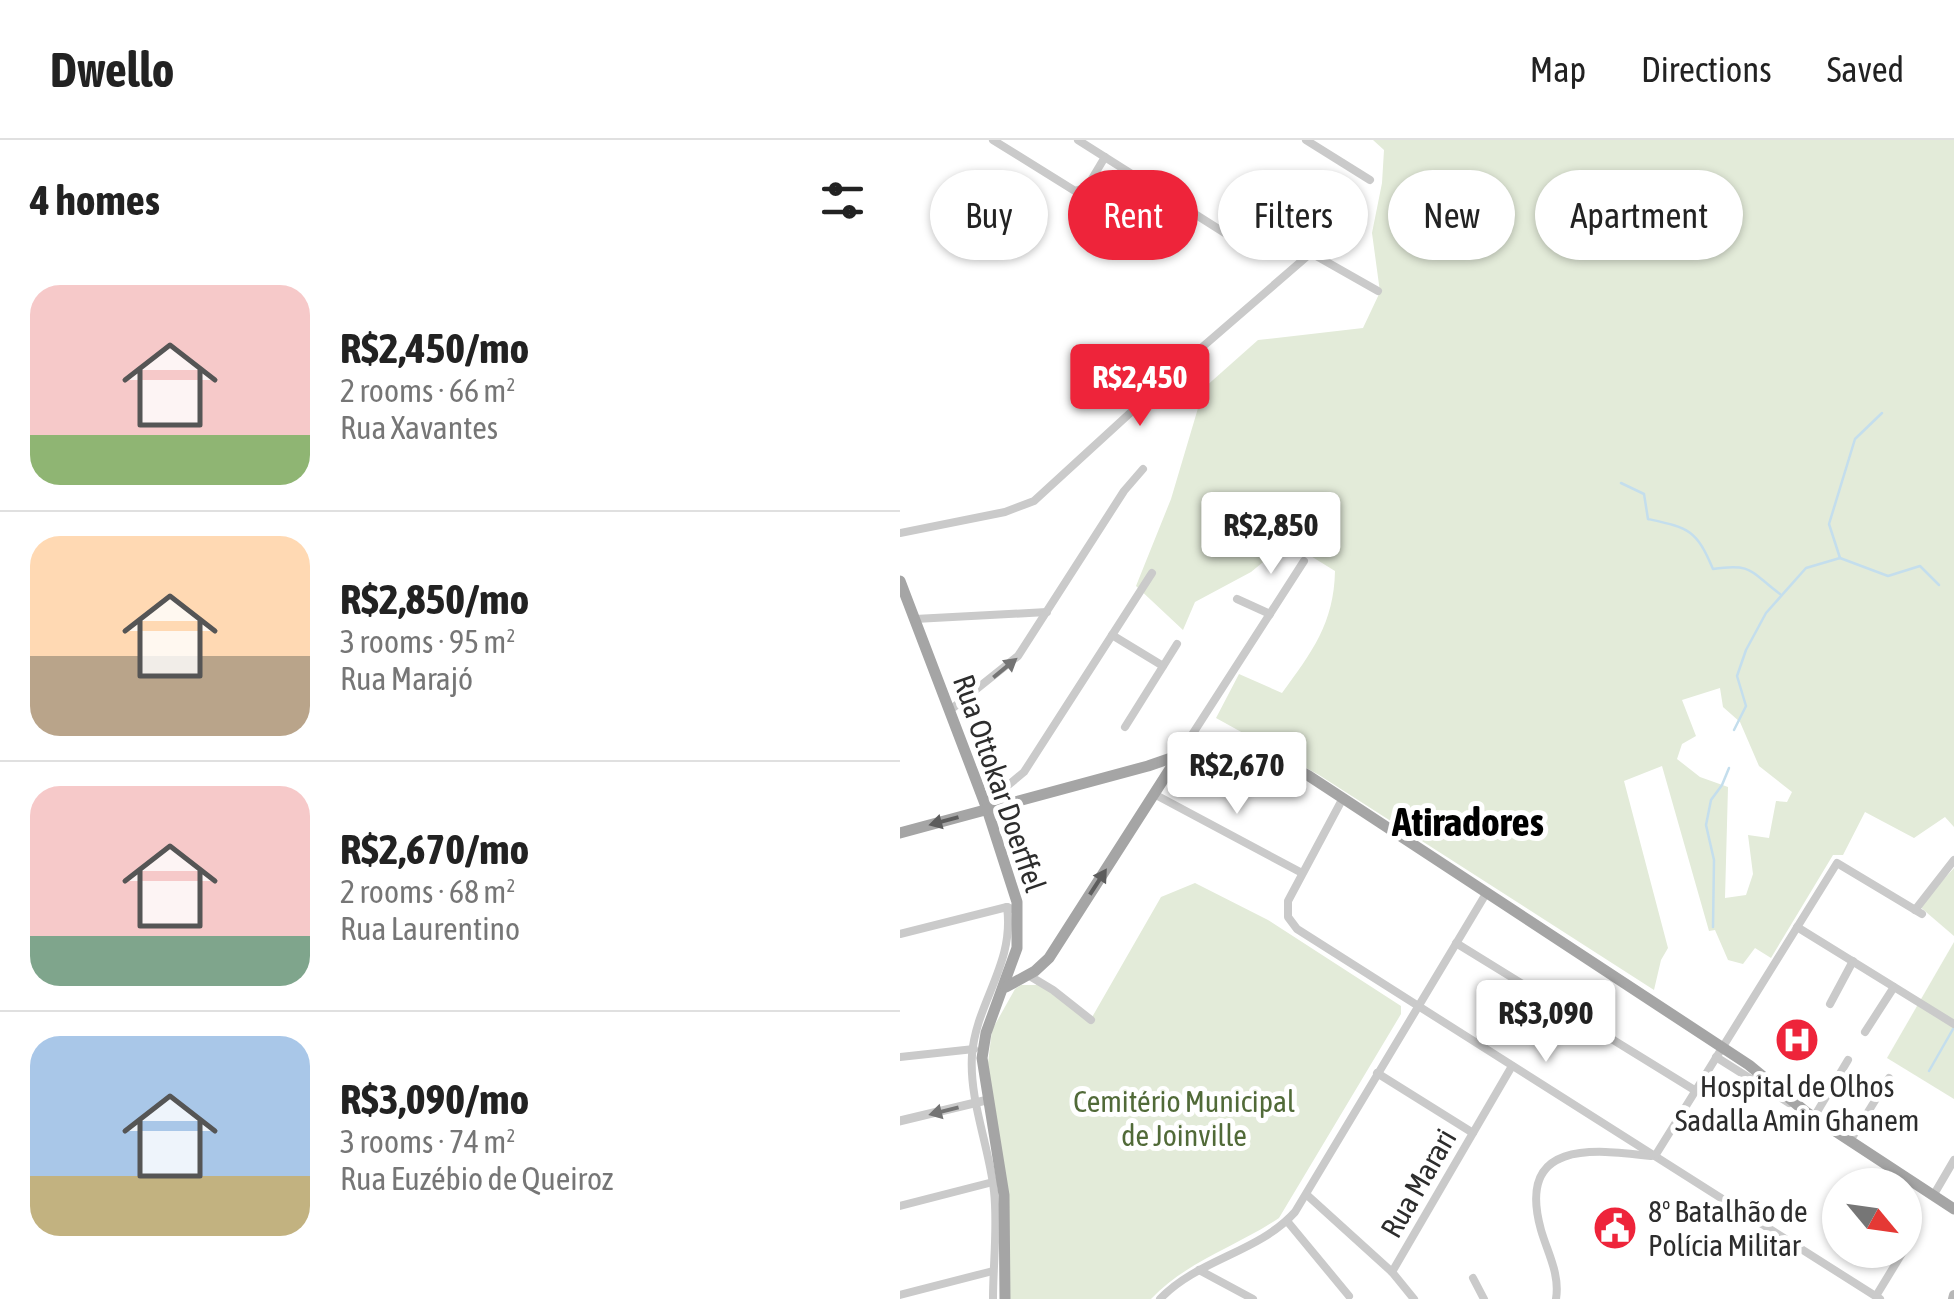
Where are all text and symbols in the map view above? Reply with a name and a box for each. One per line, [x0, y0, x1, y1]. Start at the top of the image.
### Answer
text: Dwello [50, 42, 174, 97]
text: Map [1530, 49, 1586, 89]
text: Directions [1641, 49, 1772, 89]
text: Saved [1827, 49, 1904, 89]
chip: Buy [930, 170, 1048, 260]
chip: Rent [1068, 170, 1198, 260]
chip: Filters [1218, 170, 1368, 260]
chip: New [1388, 170, 1515, 260]
chip: Apartment [1535, 170, 1743, 260]
icon: filters [815, 173, 870, 228]
text: 4 homes [30, 176, 160, 224]
text: R$2,450/mo [340, 324, 529, 372]
icon: home [110, 325, 230, 445]
pin: R$2,450 [1048, 344, 1232, 429]
text: R$2,450 [1092, 358, 1188, 395]
text: 2 rooms · 66 m² [340, 372, 515, 409]
text: Rua Xavantes [340, 409, 498, 446]
pin: R$2,850 [1179, 492, 1363, 577]
text: R$2,850 [1223, 506, 1319, 543]
text: R$2,850/mo [340, 575, 529, 623]
icon: home [110, 576, 230, 696]
text: 3 rooms · 95 m² [340, 623, 515, 660]
one-way arrow [992, 658, 1017, 679]
text: Rua Marajó [340, 660, 473, 697]
street label: Rua Ottokar Doerffel [947, 670, 1053, 896]
pin: R$2,670 [1145, 732, 1329, 817]
text: R$2,670 [1189, 746, 1285, 783]
district label: Atiradores [1391, 799, 1544, 844]
one-way arrow [928, 813, 959, 829]
text: R$2,670/mo [340, 825, 529, 873]
icon: home [110, 826, 230, 946]
one-way arrow [1088, 868, 1106, 896]
text: 2 rooms · 68 m² [340, 873, 515, 910]
text: Rua Laurentino [340, 910, 520, 947]
pin: R$3,090 [1454, 980, 1638, 1065]
text: R$3,090 [1498, 994, 1594, 1031]
hospital icon: Hospital de Olhos Sadalla Amin Ghanem [1774, 1017, 1820, 1063]
place label: Hospital de Olhos Sadalla Amin Ghanem [1675, 1069, 1919, 1137]
text: R$3,090/mo [340, 1075, 529, 1123]
icon: home [110, 1076, 230, 1196]
park label: Cemitério Municipal de Joinville [1073, 1084, 1295, 1152]
one-way arrow [928, 1103, 959, 1119]
text: 3 rooms · 74 m² [340, 1123, 515, 1160]
street label: Rua Marari [1373, 1123, 1463, 1243]
text: Rua Euzébio de Queiroz [340, 1160, 613, 1197]
north arrow [1822, 1168, 1922, 1268]
map controls [1822, 1168, 1922, 1268]
place label: 8º Batalhão de Polícia Militar [1648, 1194, 1808, 1262]
public building icon: 8º Batalhão de Polícia Militar [1592, 1205, 1638, 1251]

